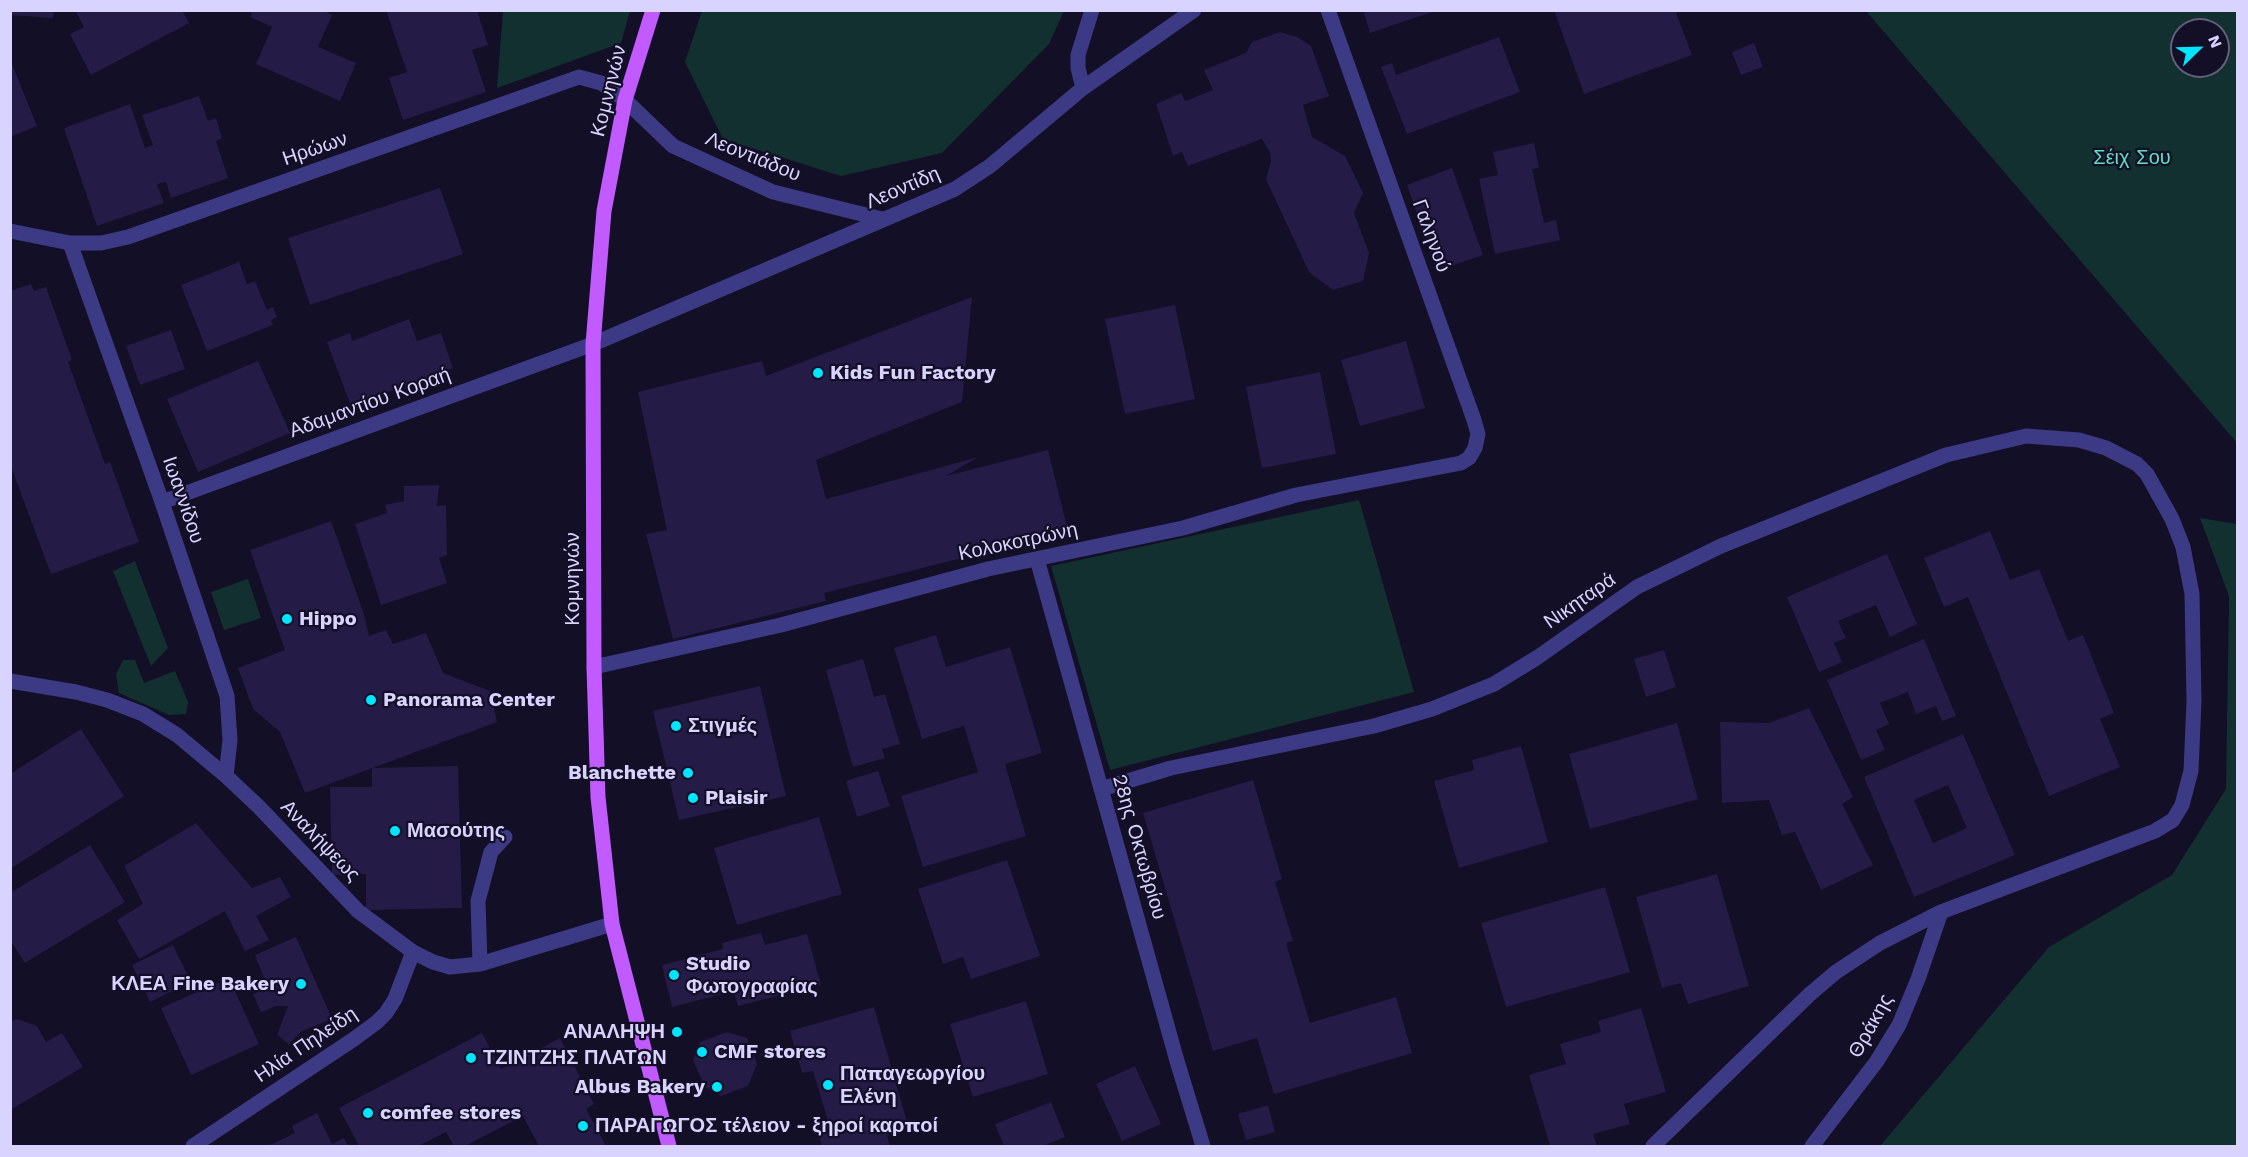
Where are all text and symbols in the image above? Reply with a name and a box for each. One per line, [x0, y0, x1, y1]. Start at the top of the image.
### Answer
north arrow [2170, 18, 2230, 78]
text: N [2204, 32, 2226, 51]
street label: Κομνηνών [586, 43, 632, 139]
street label: Ηρώων [279, 127, 351, 171]
street label: Λεοντιάδου [702, 127, 804, 187]
park label: Σέιχ Σου [2093, 146, 2171, 170]
street label: Λεοντίδη [862, 162, 944, 214]
street label: Γαληνού [1407, 196, 1455, 276]
place label: Kids Fun Factory [830, 361, 996, 385]
street label: Αδαμαντίου Κοραή [286, 363, 454, 443]
marker: Kids Fun Factory [811, 366, 825, 380]
street label: Ιωαννίδου [157, 453, 209, 547]
street label: Κολοκοτρώνη [956, 518, 1080, 566]
street label: Κομνηνών [561, 532, 585, 626]
street label: Νικηταρά [1539, 568, 1621, 634]
place label: Hippo [299, 607, 357, 631]
marker: Hippo [280, 612, 294, 626]
place label: Panorama Center [383, 688, 555, 712]
marker: Panorama Center [364, 693, 378, 707]
place label: Στιγμές [688, 714, 757, 738]
marker: Στιγμές [669, 719, 683, 733]
place label: Blanchette [568, 761, 676, 785]
marker: Blanchette [681, 766, 695, 780]
street label: 28ης Οκτωβρίου [1107, 772, 1171, 922]
place label: Plaisir [705, 786, 768, 810]
marker: Plaisir [686, 791, 700, 805]
street label: Αναλήψεως [275, 795, 365, 887]
place label: Μασούτης [407, 819, 505, 843]
marker: Μασούτης [388, 824, 402, 838]
place label: Studio Φωτογραφίας [686, 952, 818, 999]
marker: Studio Φωτογραφίας [667, 968, 681, 982]
place label: ΚΛΕΑ Fine Bakery [111, 972, 289, 996]
marker: ΚΛΕΑ Fine Bakery [294, 977, 308, 991]
street label: Θράκης [1844, 990, 1898, 1062]
street label: Ηλία Πηλείδη [250, 1002, 362, 1088]
place label: ΑΝΑΛΗΨΗ [563, 1020, 665, 1044]
marker: ΑΝΑΛΗΨΗ [670, 1025, 684, 1039]
place label: CMF stores [714, 1040, 826, 1064]
marker: CMF stores [695, 1045, 709, 1059]
place label: ΤΖΙΝΤΖΗΣ ΠΛΑΤΩΝ [483, 1046, 667, 1070]
marker: ΤΖΙΝΤΖΗΣ ΠΛΑΤΩΝ [464, 1051, 478, 1065]
place label: Παπαγεωργίου Ελένη [840, 1062, 985, 1109]
place label: Albus Bakery [575, 1075, 705, 1099]
marker: Παπαγεωργίου Ελένη [821, 1078, 835, 1092]
marker: Albus Bakery [710, 1080, 724, 1094]
place label: comfee stores [380, 1101, 521, 1125]
marker: comfee stores [361, 1106, 375, 1120]
place label: ΠΑΡΑΓΩΓΟΣ τέλειον - ξηροί καρποί [595, 1114, 938, 1138]
marker: ΠΑΡΑΓΩΓΟΣ τέλειον - ξηροί καρποί [576, 1119, 590, 1133]

